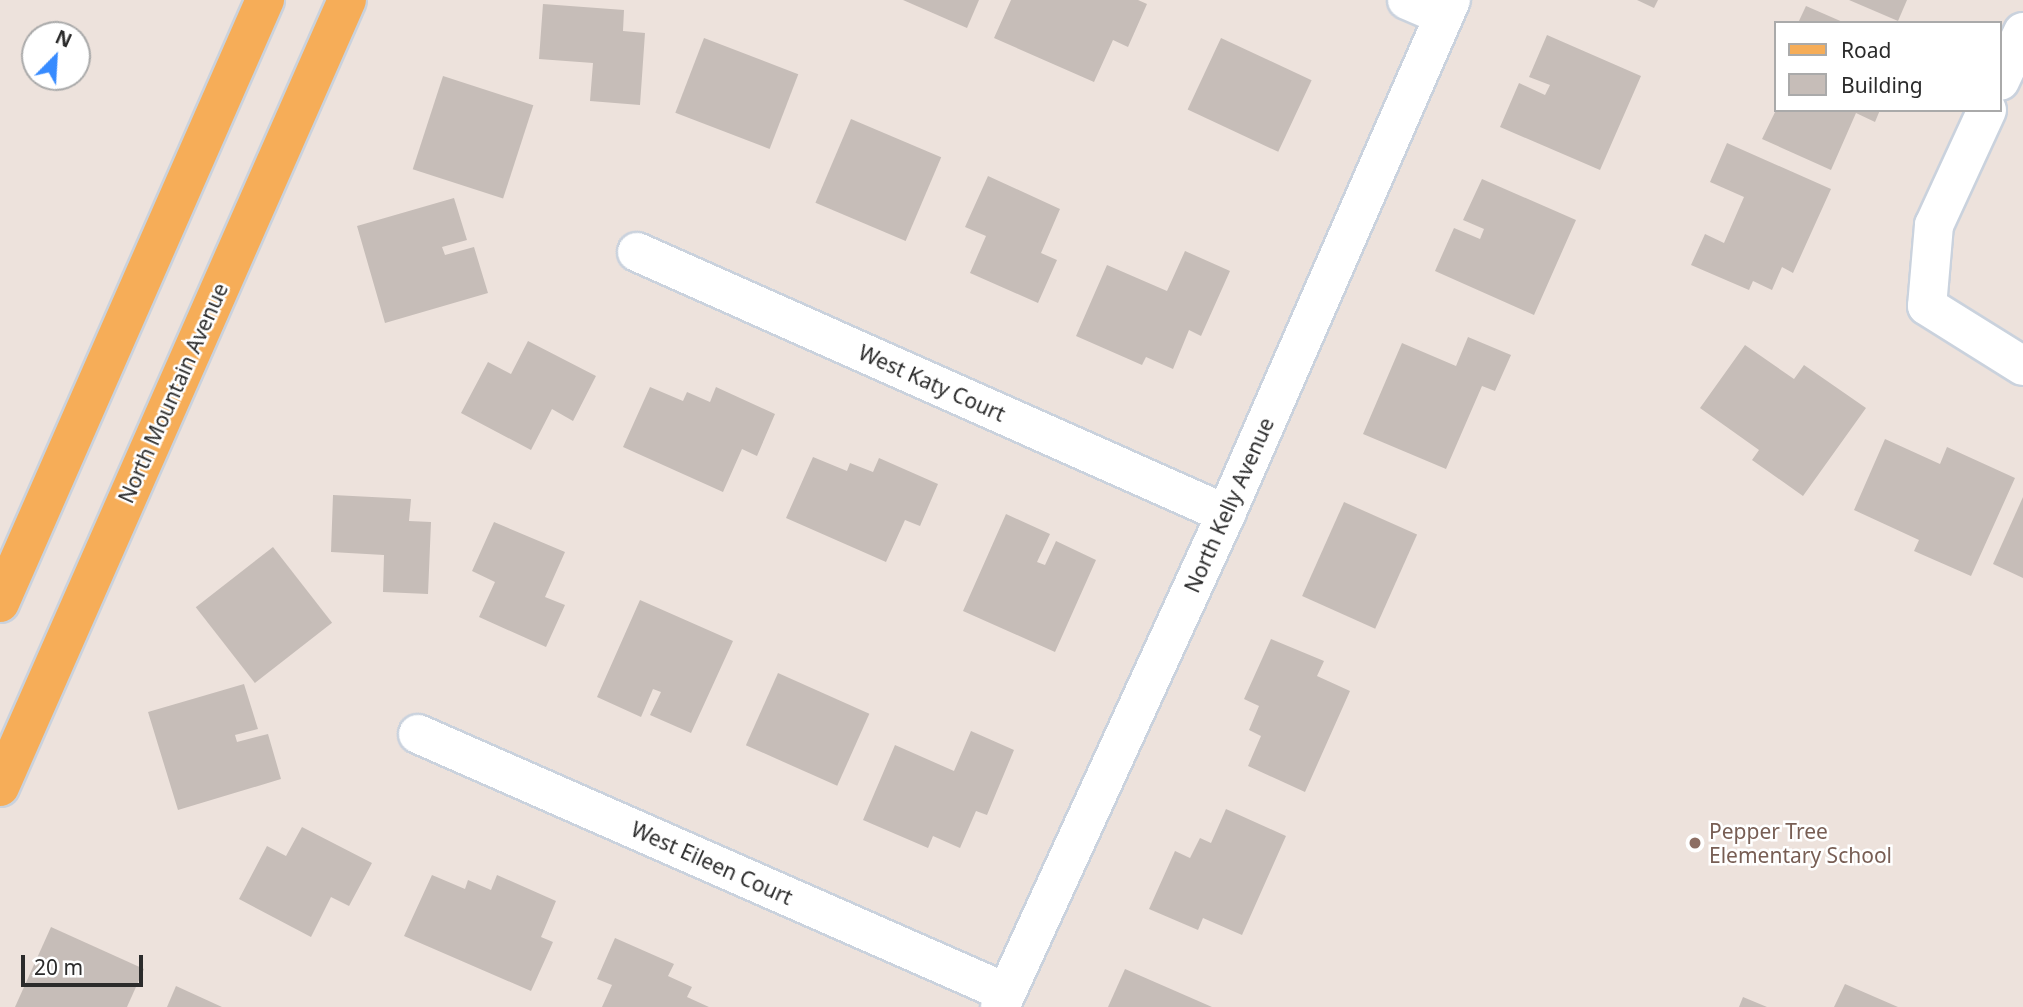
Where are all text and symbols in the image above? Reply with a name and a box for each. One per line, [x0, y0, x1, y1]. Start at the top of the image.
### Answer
north arrow [21, 21, 91, 91]
legend [1774, 21, 2002, 112]
text: N [51, 24, 76, 54]
text: Road [1841, 36, 1891, 64]
text: Building [1841, 71, 1923, 99]
street label: North Mountain Avenue [113, 279, 233, 507]
street label: West Katy Court [855, 339, 1009, 427]
street label: North Kelly Avenue [1179, 414, 1279, 596]
street label: West Eileen Court [627, 816, 797, 910]
place label: Pepper Tree Elementary School [1709, 818, 1892, 868]
marker: Pepper Tree Elementary School [1687, 835, 1703, 851]
scale bar [24, 940, 147, 984]
text: 20 m [34, 953, 83, 981]

